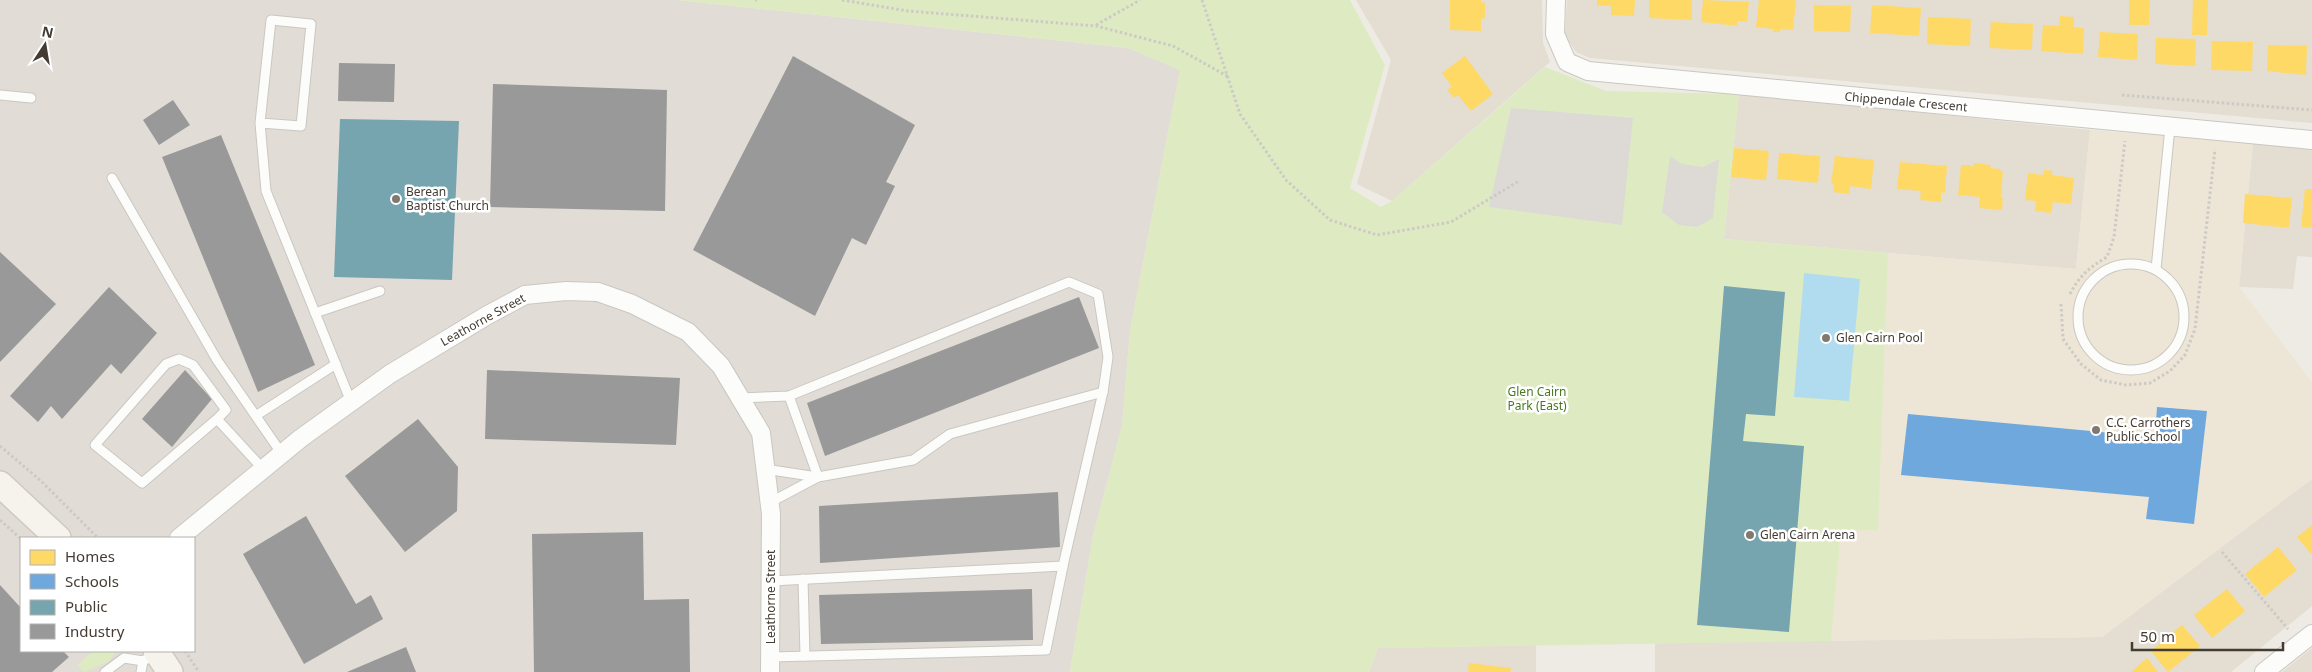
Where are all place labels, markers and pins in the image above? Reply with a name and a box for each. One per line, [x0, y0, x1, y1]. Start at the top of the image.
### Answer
place label: Berean Baptist Church [406, 183, 489, 214]
marker: Berean Baptist Church [390, 193, 402, 205]
place label: Glen Cairn Pool [1836, 329, 1923, 346]
marker: Glen Cairn Pool [1820, 332, 1832, 344]
place label: C.C. Carrothers Public School [2106, 414, 2191, 445]
marker: C.C. Carrothers Public School [2090, 424, 2102, 436]
place label: Glen Cairn Arena [1760, 526, 1855, 543]
marker: Glen Cairn Arena [1744, 529, 1756, 541]

